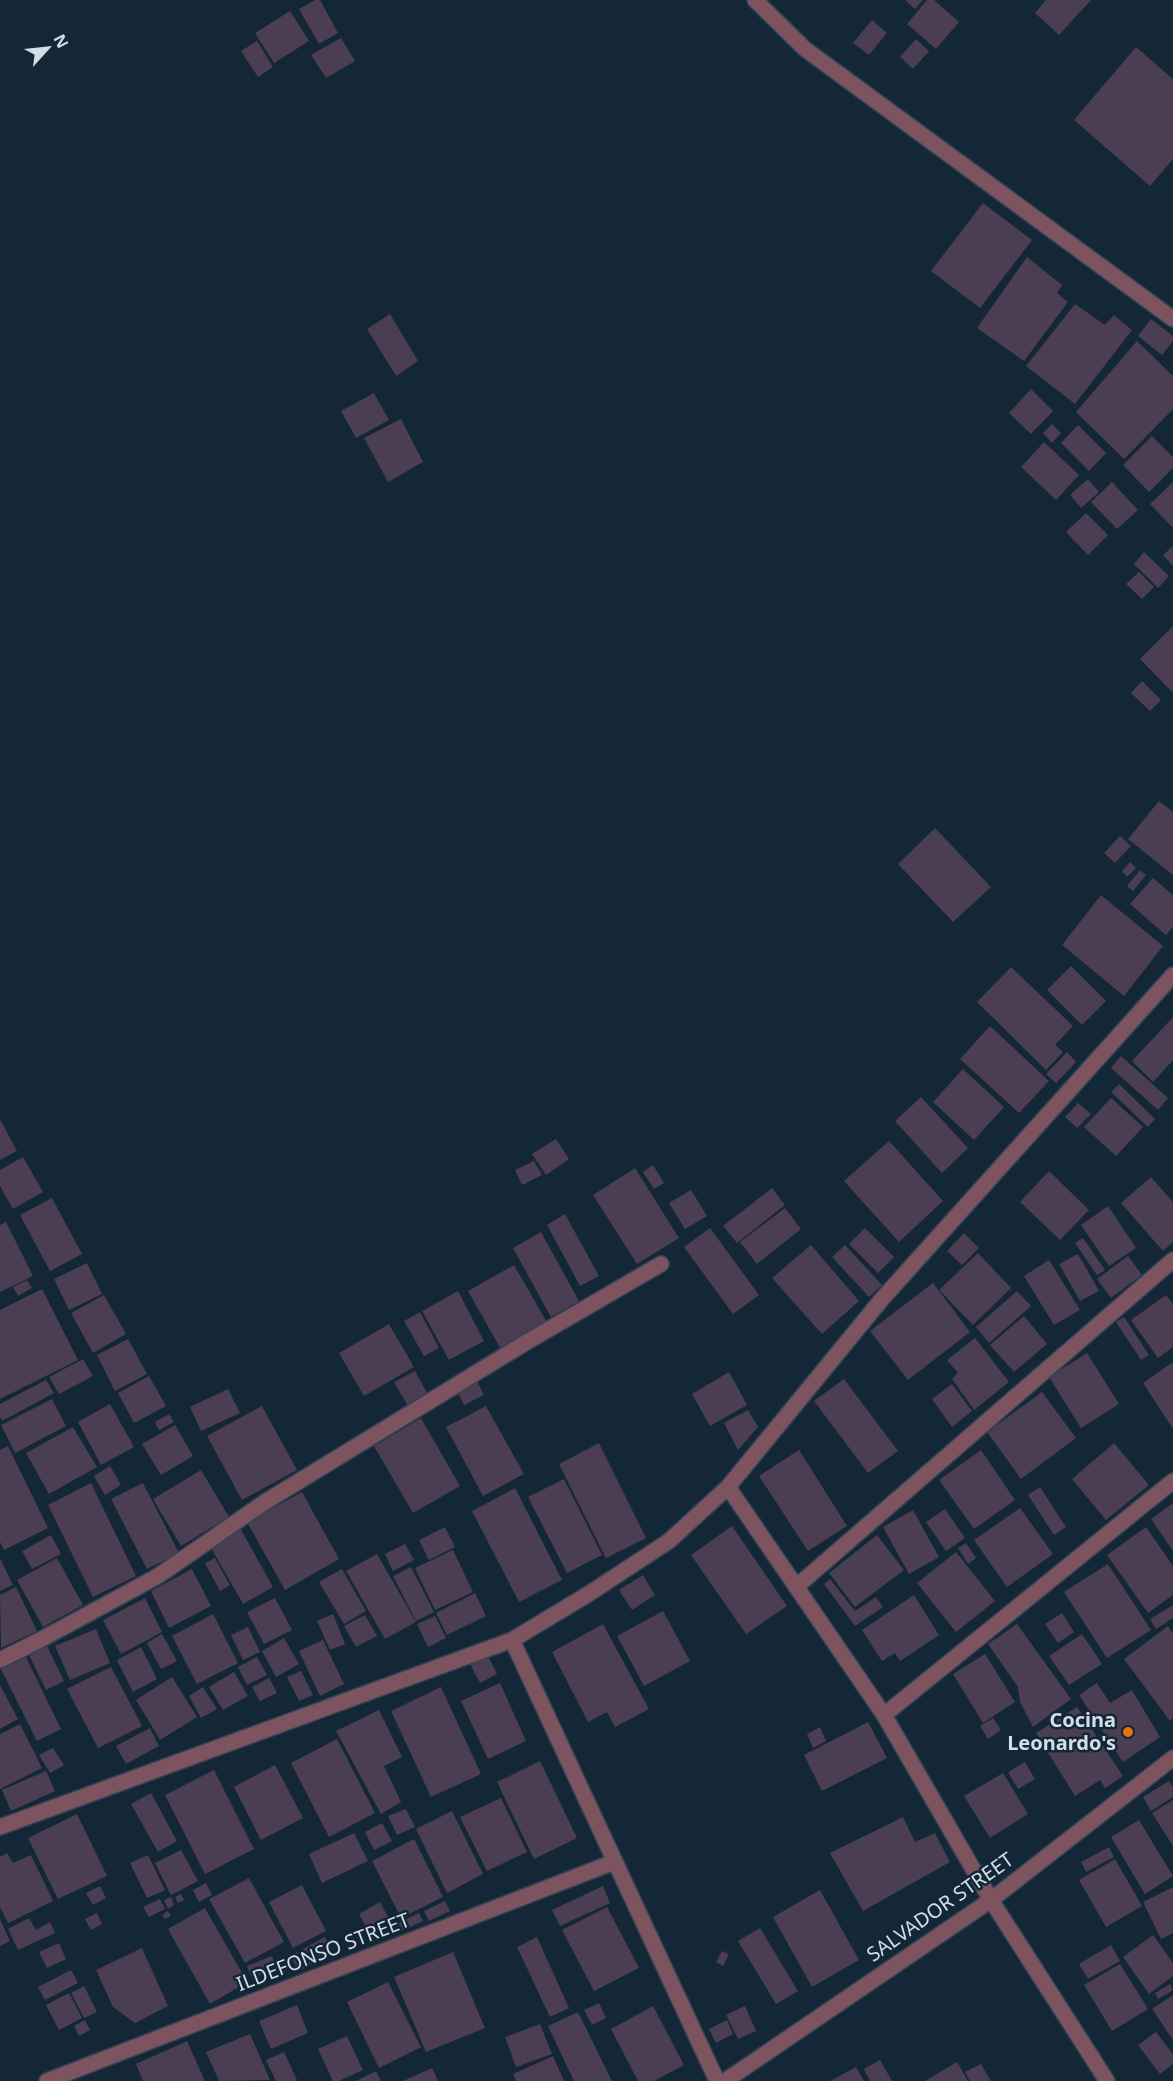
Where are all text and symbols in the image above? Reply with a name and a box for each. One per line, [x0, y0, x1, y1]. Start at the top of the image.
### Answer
north arrow [18, 18, 78, 78]
text: N [49, 30, 74, 52]
place label: Cocina Leonardo's [1007, 1706, 1116, 1756]
marker: Cocina Leonardo's [1121, 1725, 1135, 1739]
street label: SALVADOR STREET [861, 1846, 1019, 1967]
street label: ILDEFONSO STREET [232, 1906, 413, 1997]

